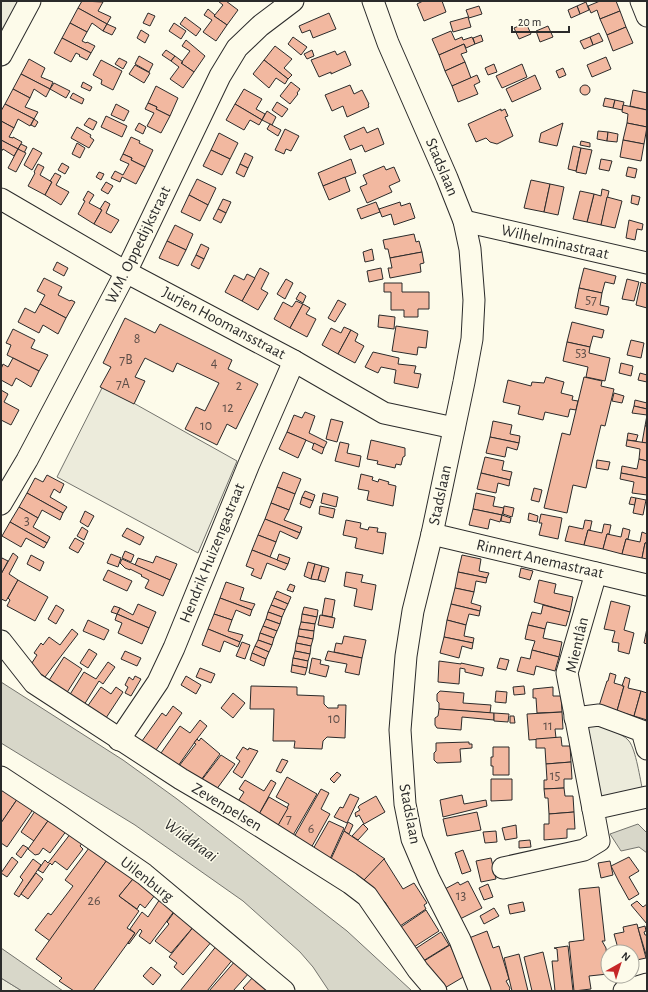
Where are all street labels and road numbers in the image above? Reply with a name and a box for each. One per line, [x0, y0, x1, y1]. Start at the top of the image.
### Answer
street label: Stadslaan [423, 136, 461, 198]
street label: W.M. Oppedijkstraat [103, 184, 174, 307]
street label: Wilhelminastraat [500, 222, 610, 262]
street label: Jurjen Hoomansstraat [159, 284, 288, 363]
street label: Stadslaan [426, 463, 454, 527]
street label: Hendrik Huizengastraat [177, 481, 247, 625]
street label: Rinnert Anemastraat [475, 537, 605, 581]
street label: Mientlân [563, 616, 591, 674]
street label: Zevenpelsen [189, 780, 265, 834]
street label: Stadslaan [396, 782, 424, 846]
street label: Uilenburg [117, 853, 177, 905]

